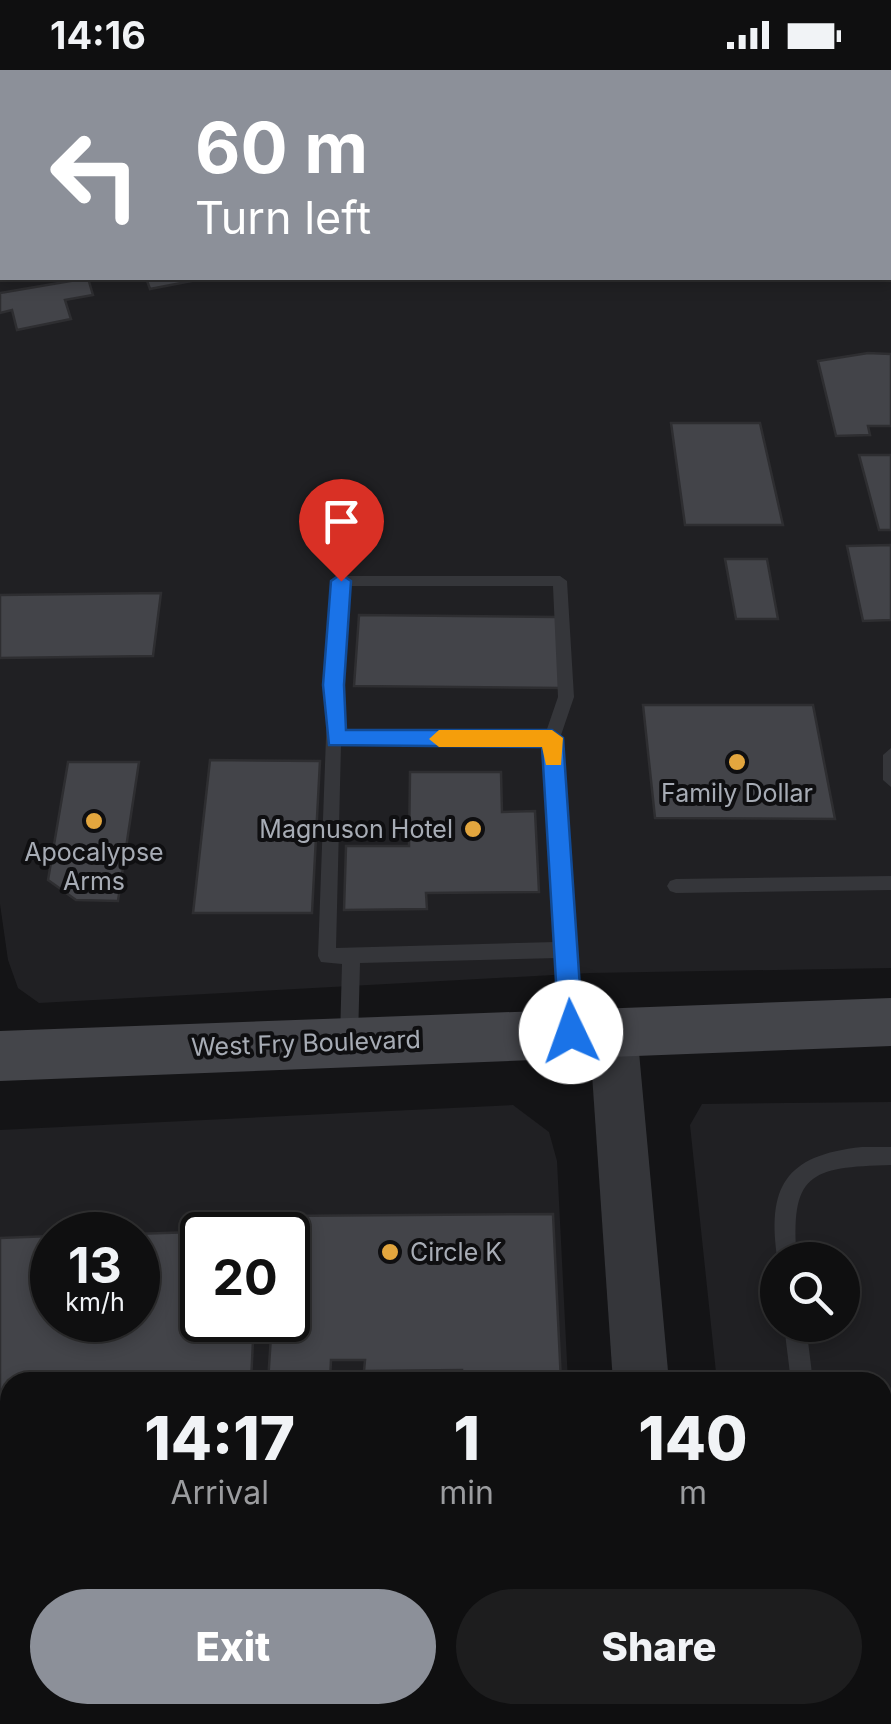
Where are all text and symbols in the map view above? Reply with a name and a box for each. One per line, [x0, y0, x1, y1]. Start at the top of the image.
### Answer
text: 14:16 [50, 12, 146, 58]
text: 60 m [195, 105, 368, 190]
icon: left [30, 110, 160, 240]
text: Turn left [195, 190, 371, 245]
pin [299, 479, 384, 582]
icon: arrive [314, 494, 369, 549]
marker: Family Dollar [726, 751, 748, 773]
place label: Family Dollar [661, 778, 813, 808]
marker: Apocalypse Arms [83, 810, 105, 832]
place label: Magnuson Hotel [259, 814, 453, 844]
marker: Magnuson Hotel [462, 818, 484, 840]
place label: Apocalypse Arms [24, 837, 164, 896]
position arrow [519, 980, 623, 1084]
street label: West Fry Boulevard [191, 1024, 421, 1062]
speed limit sign: 20 [180, 1212, 310, 1342]
text: 13 [68, 1235, 122, 1295]
place label: Circle K [410, 1237, 502, 1267]
marker: Circle K [379, 1241, 401, 1263]
map controls [760, 1242, 860, 1342]
button: search [760, 1242, 860, 1342]
text: km/h [65, 1287, 125, 1317]
text: 14:17 [144, 1402, 295, 1474]
text: 1 [453, 1402, 480, 1474]
text: 140 [638, 1402, 748, 1474]
text: Arrival [170, 1473, 269, 1512]
text: min [439, 1473, 494, 1512]
text: m [679, 1473, 707, 1512]
button: Exit [30, 1589, 436, 1704]
button: Share [456, 1589, 862, 1704]

